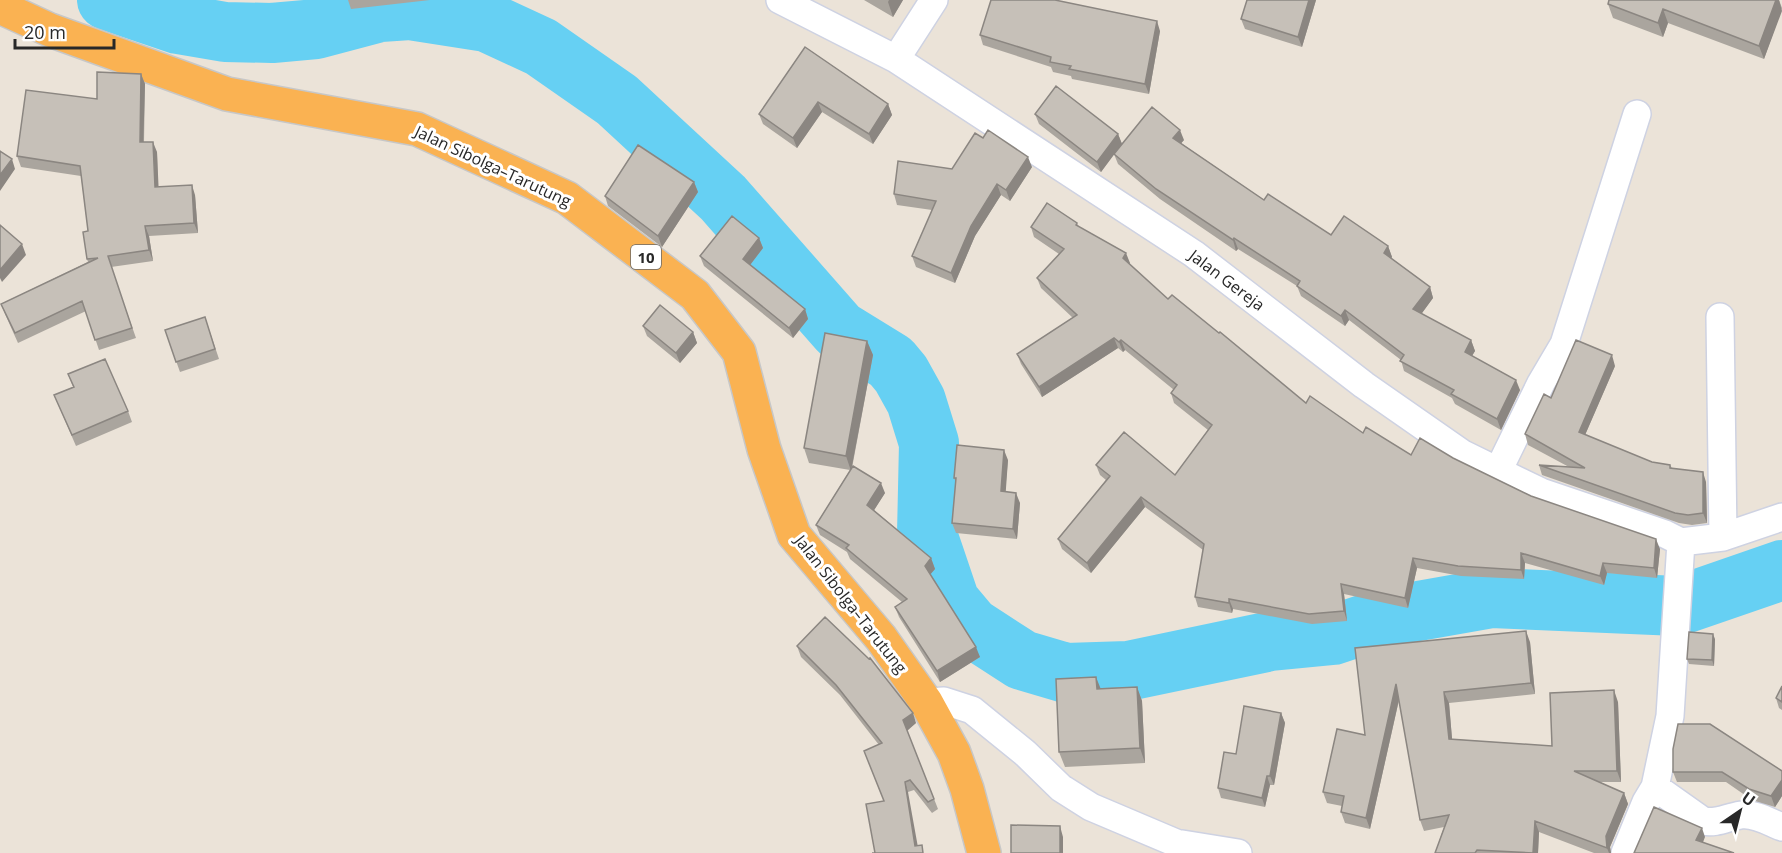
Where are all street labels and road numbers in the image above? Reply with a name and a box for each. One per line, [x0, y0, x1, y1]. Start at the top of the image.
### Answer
street label: Jalan Sibolga–Tarutung [410, 119, 575, 212]
street label: Jalan Gereja [1183, 243, 1269, 316]
road number: 10 [631, 245, 661, 269]
street label: Jalan Sibolga–Tarutung [789, 529, 912, 678]

